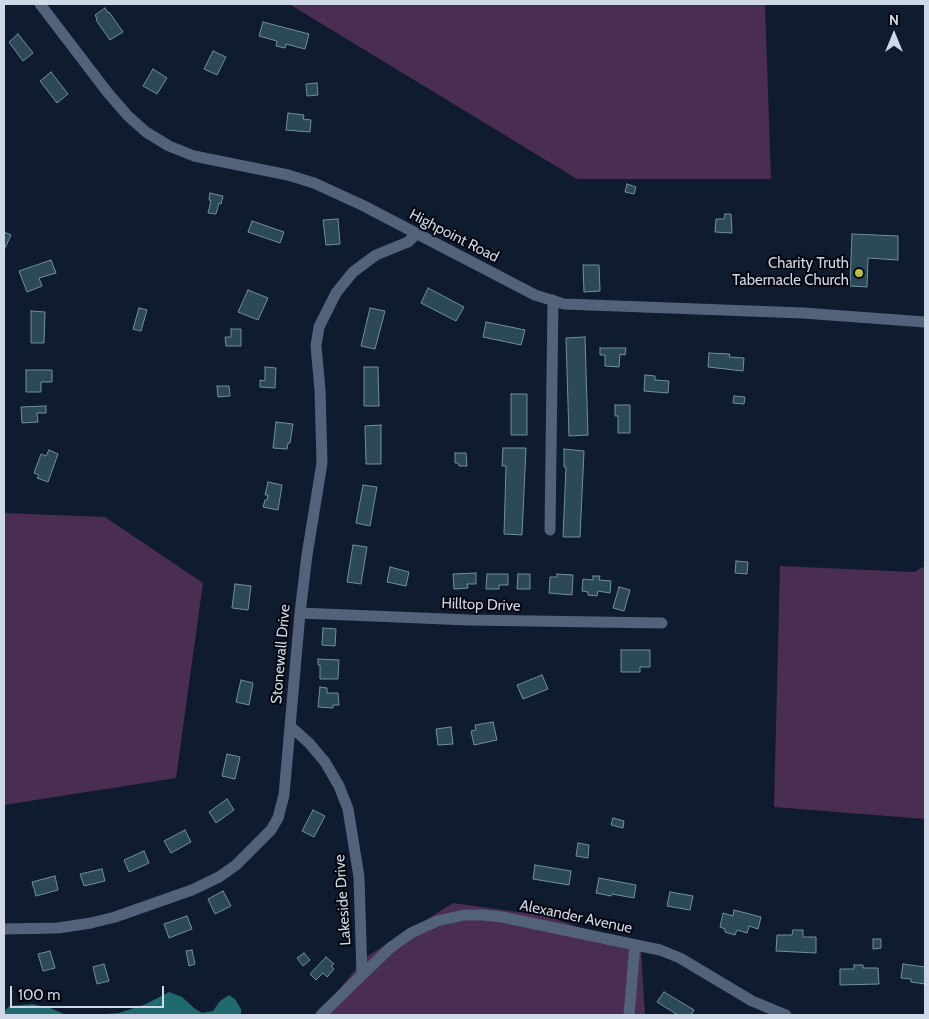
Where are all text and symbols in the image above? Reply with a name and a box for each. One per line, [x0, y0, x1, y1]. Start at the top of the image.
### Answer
north arrow [869, 10, 919, 60]
text: N [889, 11, 899, 29]
street label: Highpoint Road [406, 206, 502, 266]
place label: Charity Truth Tabernacle Church [732, 255, 849, 290]
marker: Charity Truth Tabernacle Church [853, 267, 865, 279]
street label: Hilltop Drive [441, 595, 521, 615]
street label: Stonewall Drive [268, 603, 294, 705]
street label: Lakeside Drive [331, 854, 355, 946]
street label: Alexander Avenue [518, 896, 634, 938]
scale bar [12, 976, 166, 1008]
text: 100 m [18, 986, 60, 1004]

